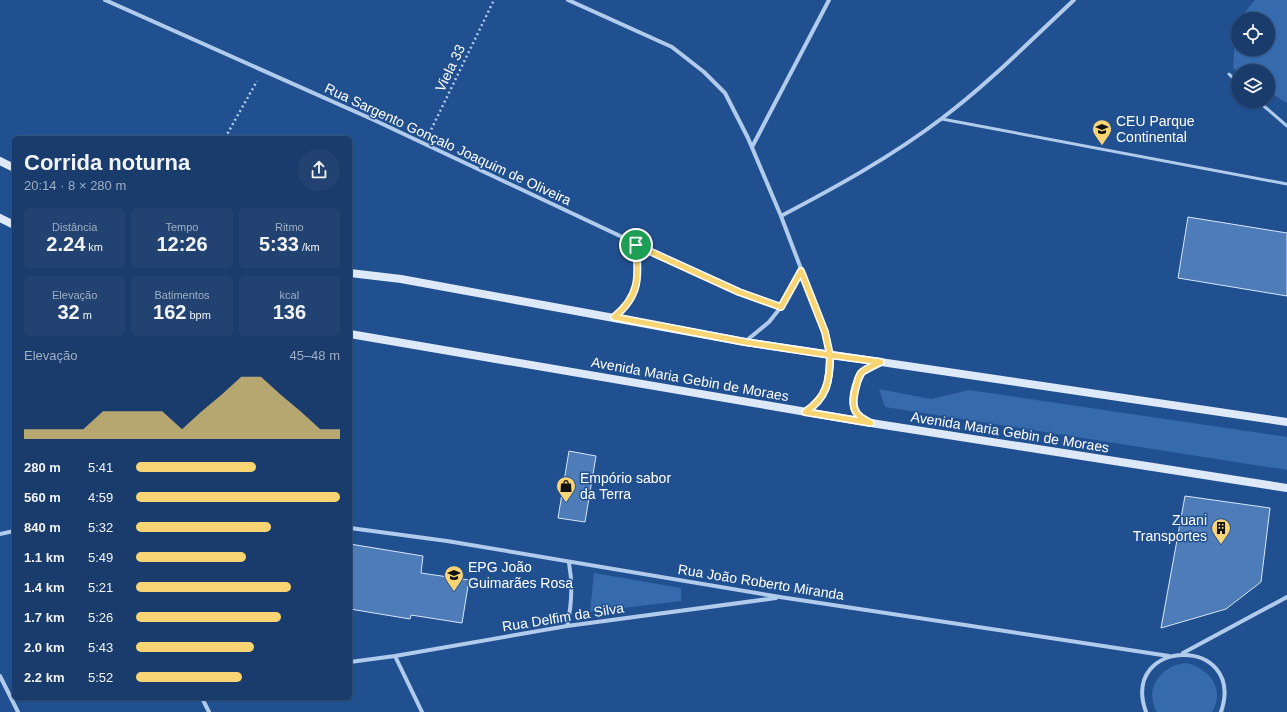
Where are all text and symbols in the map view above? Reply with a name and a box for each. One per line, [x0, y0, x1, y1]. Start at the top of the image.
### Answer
map controls [1231, 12, 1275, 108]
button: locate [1231, 12, 1275, 56]
street label: Viela 33 [432, 42, 468, 94]
button: layers [1231, 64, 1275, 108]
street label: Rua Sargento Gonçalo Joaquim de Oliveira [322, 80, 574, 208]
place label: CEU Parque Continental [1116, 113, 1195, 145]
school or university icon: CEU Parque Continental [1091, 118, 1113, 146]
button: share [298, 149, 340, 191]
text: Corrida noturna [24, 150, 190, 175]
text: 20:14 · 8 × 280 m [24, 178, 126, 193]
text: Distância [52, 221, 97, 233]
text: Tempo [165, 221, 199, 233]
text: Ritmo [275, 221, 304, 233]
pin [619, 228, 653, 262]
text: 2.24 [46, 233, 85, 255]
text: 12:26 [156, 233, 208, 255]
text: 5:33 [259, 233, 299, 255]
icon: arrive [625, 234, 647, 256]
text: km [85, 241, 103, 253]
text: /km [299, 241, 320, 253]
text: Elevação [52, 289, 97, 301]
text: Batimentos [154, 289, 210, 301]
text: kcal [280, 289, 299, 301]
text: 32 [57, 301, 80, 323]
text: 162 [153, 301, 186, 323]
text: 136 [273, 301, 306, 323]
text: m [80, 309, 92, 321]
text: bpm [186, 309, 211, 321]
text: Elevação [24, 348, 77, 363]
text: 45–48 m [289, 348, 340, 363]
street label: Avenida Maria Gebin de Moraes [590, 354, 790, 404]
street label: Avenida Maria Gebin de Moraes [910, 408, 1110, 456]
text: 280 m [24, 460, 61, 475]
text: 5:41 [88, 460, 113, 475]
place label: Empório sabor da Terra [580, 470, 671, 502]
shop icon: Empório sabor da Terra [555, 475, 577, 503]
text: 560 m [24, 490, 61, 505]
text: 4:59 [88, 490, 113, 505]
place label: Zuani Transportes [1133, 512, 1207, 544]
building icon: Zuani Transportes [1210, 517, 1232, 545]
text: 840 m [24, 520, 61, 535]
text: 5:32 [88, 520, 113, 535]
text: 1.1 km [24, 550, 64, 565]
text: 5:49 [88, 550, 113, 565]
place label: EPG João Guimarães Rosa [468, 559, 573, 591]
street label: Rua João Roberto Miranda [677, 561, 845, 603]
school or university icon: EPG João Guimarães Rosa [443, 564, 465, 592]
text: 1.4 km [24, 580, 64, 595]
text: 5:21 [88, 580, 113, 595]
street label: Rua Delfim da Silva [501, 599, 625, 635]
text: 1.7 km [24, 610, 64, 625]
text: 5:26 [88, 610, 113, 625]
text: 2.0 km [24, 640, 64, 655]
text: 5:43 [88, 640, 113, 655]
text: 2.2 km [24, 670, 64, 685]
text: 5:52 [88, 670, 113, 685]

